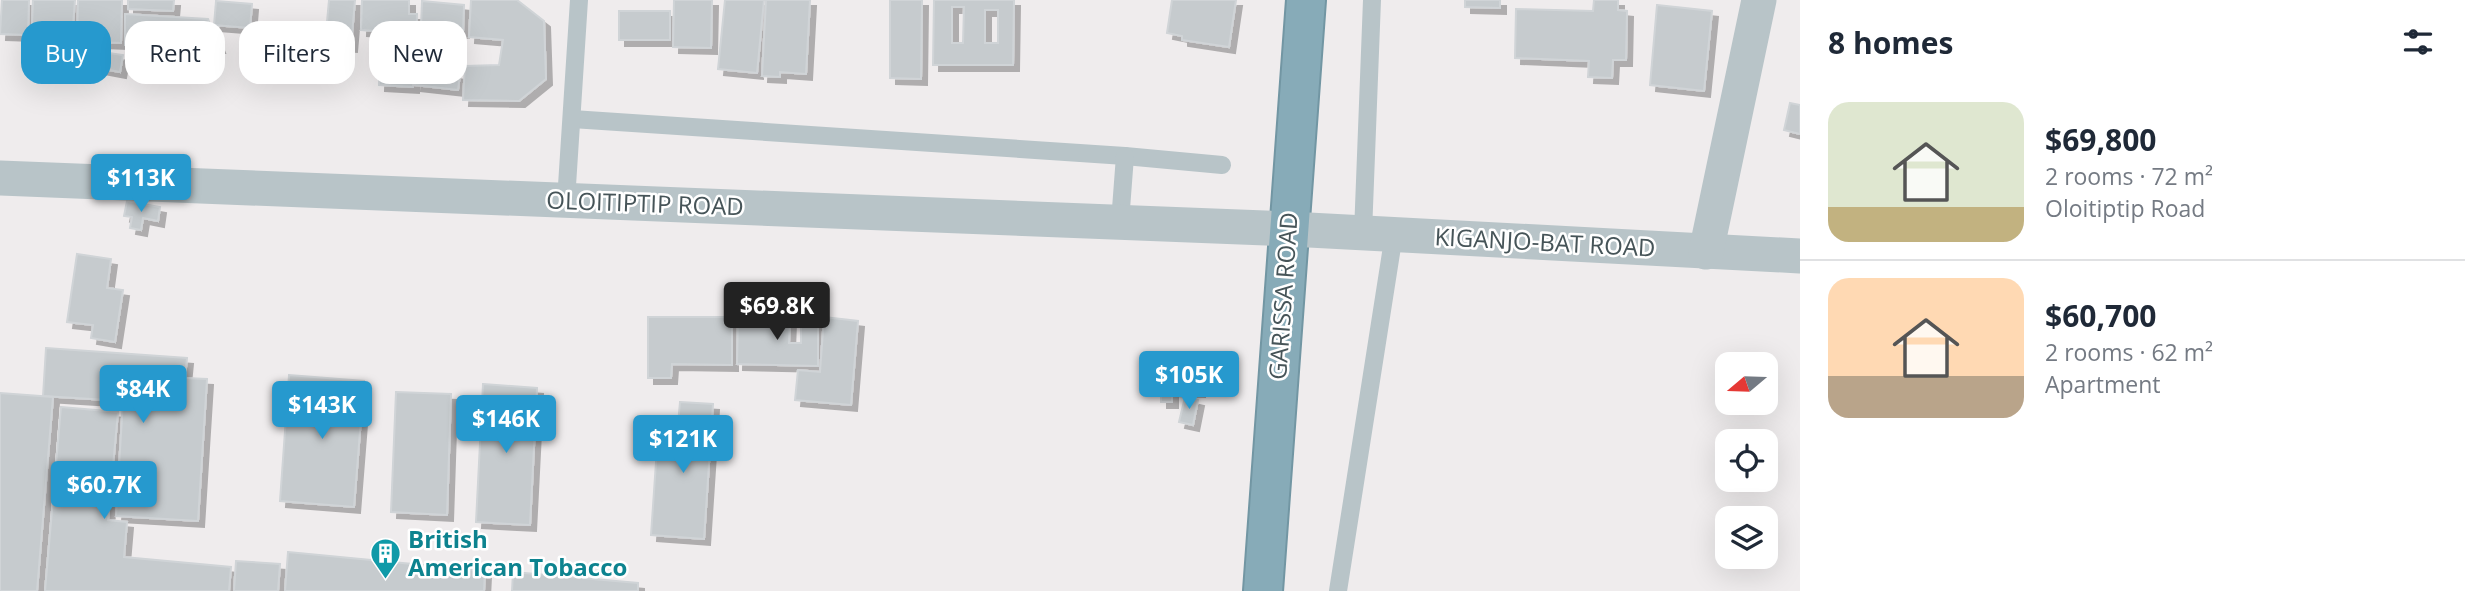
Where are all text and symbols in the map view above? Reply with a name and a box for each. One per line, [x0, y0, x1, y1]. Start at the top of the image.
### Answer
chip: Buy [21, 21, 111, 84]
chip: Rent [125, 21, 225, 84]
chip: Filters [239, 21, 355, 84]
chip: New [369, 21, 467, 84]
text: 8 homes [1828, 22, 1953, 63]
icon: filters [2399, 23, 2437, 61]
text: $69,800 [2045, 119, 2156, 160]
icon: home [1884, 130, 1968, 214]
pin: $113K [92, 154, 190, 214]
text: 2 rooms · 72 m² [2045, 160, 2213, 192]
text: $113K [107, 161, 175, 193]
street label: OLOITIPTIP ROAD [546, 183, 744, 222]
text: Oloitiptip Road [2045, 192, 2205, 224]
street label: GARISSA ROAD [1260, 211, 1305, 381]
street label: KIGANJO-BAT ROAD [1434, 219, 1656, 264]
pin: $69.8K [720, 282, 834, 342]
text: $69.8K [740, 289, 814, 321]
text: $60,700 [2045, 295, 2156, 336]
icon: home [1884, 306, 1968, 390]
text: 2 rooms · 62 m² [2045, 336, 2213, 368]
pin: $105K [1140, 352, 1238, 411]
north arrow [1715, 352, 1778, 415]
map controls [1715, 352, 1778, 569]
text: $105K [1155, 358, 1223, 390]
pin: $84K [102, 366, 184, 425]
text: Apartment [2045, 368, 2161, 400]
text: $84K [116, 372, 170, 404]
pin: $143K [273, 382, 371, 441]
text: $143K [288, 388, 356, 420]
pin: $146K [457, 396, 555, 455]
text: $146K [472, 402, 540, 434]
pin: $121K [634, 416, 732, 475]
text: $121K [649, 422, 717, 454]
button: locate [1715, 429, 1778, 492]
pin: $60.7K [47, 462, 161, 521]
text: $60.7K [67, 468, 141, 500]
button: layers [1715, 506, 1778, 569]
place label: British American Tobacco [408, 522, 627, 583]
building icon: British American Tobacco [368, 537, 402, 581]

